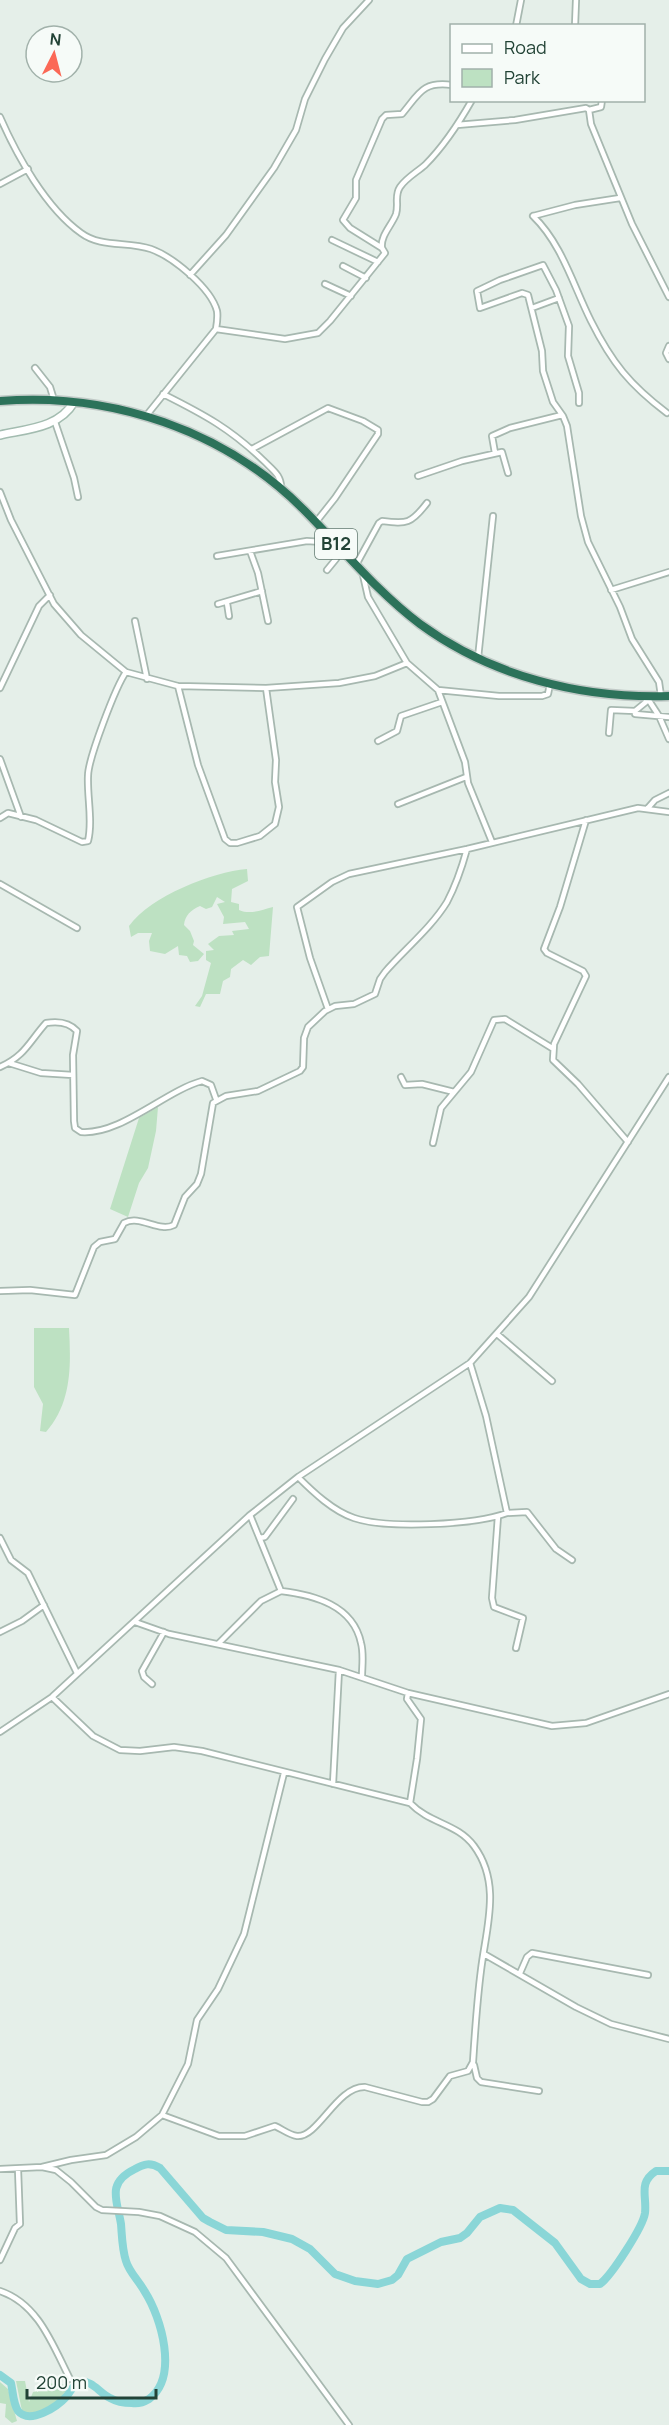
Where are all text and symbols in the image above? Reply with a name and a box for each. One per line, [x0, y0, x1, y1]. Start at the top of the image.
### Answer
north arrow [24, 24, 84, 84]
legend [450, 24, 645, 102]
text: N [49, 28, 62, 51]
text: Road [504, 35, 547, 59]
text: Park [504, 65, 541, 89]
road number: B12 [315, 529, 357, 559]
scale bar [27, 2362, 156, 2400]
text: 200 m [36, 2370, 87, 2394]

